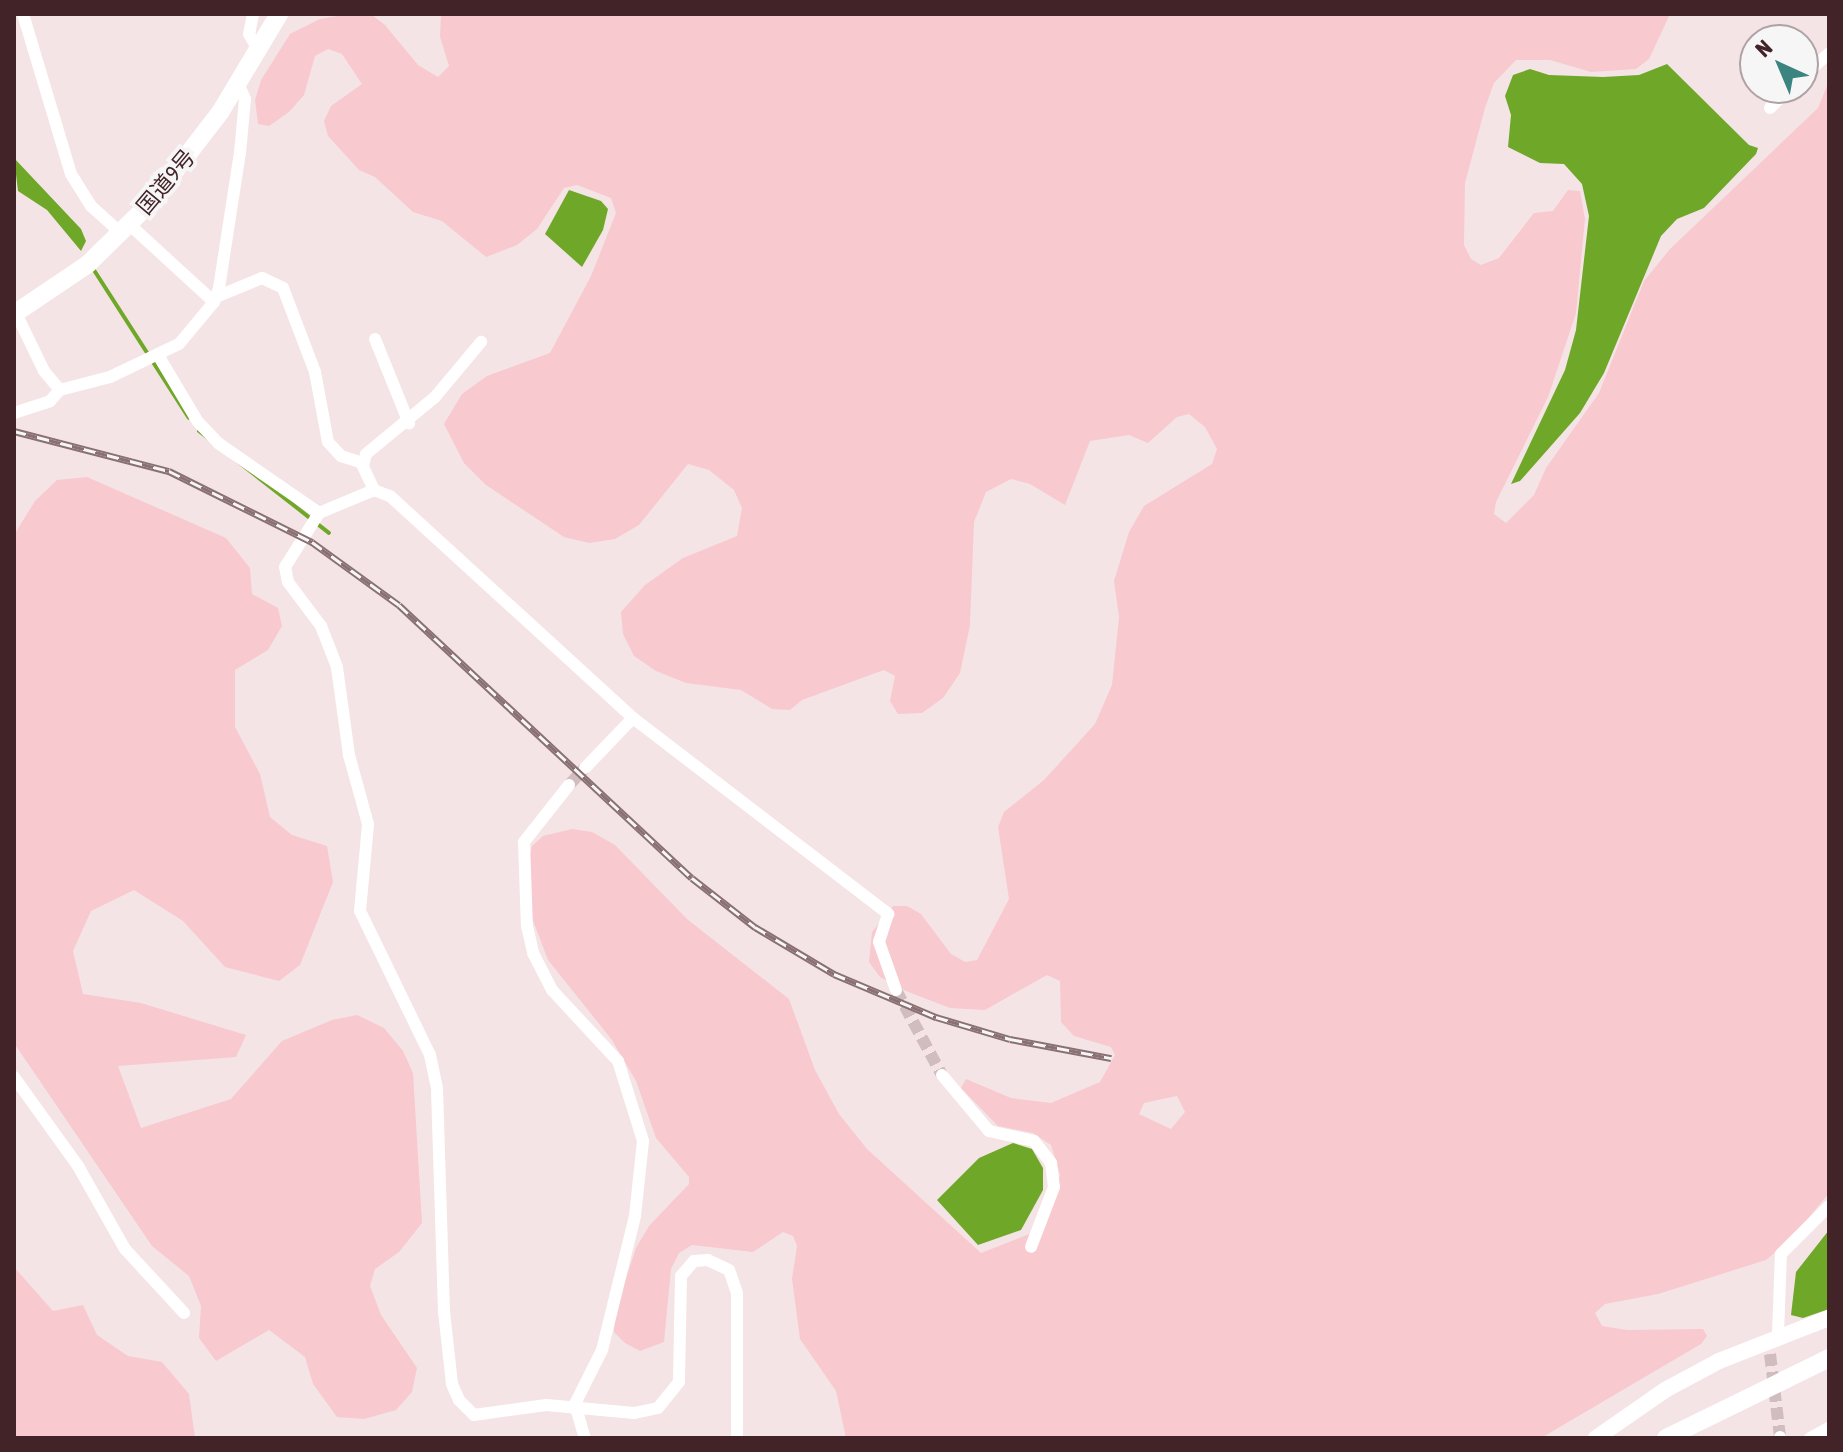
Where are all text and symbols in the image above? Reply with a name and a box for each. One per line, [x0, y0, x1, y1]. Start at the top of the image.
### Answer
north arrow [1739, 24, 1819, 104]
text: N [1750, 34, 1777, 62]
street label: 国道9号 [131, 144, 201, 220]

